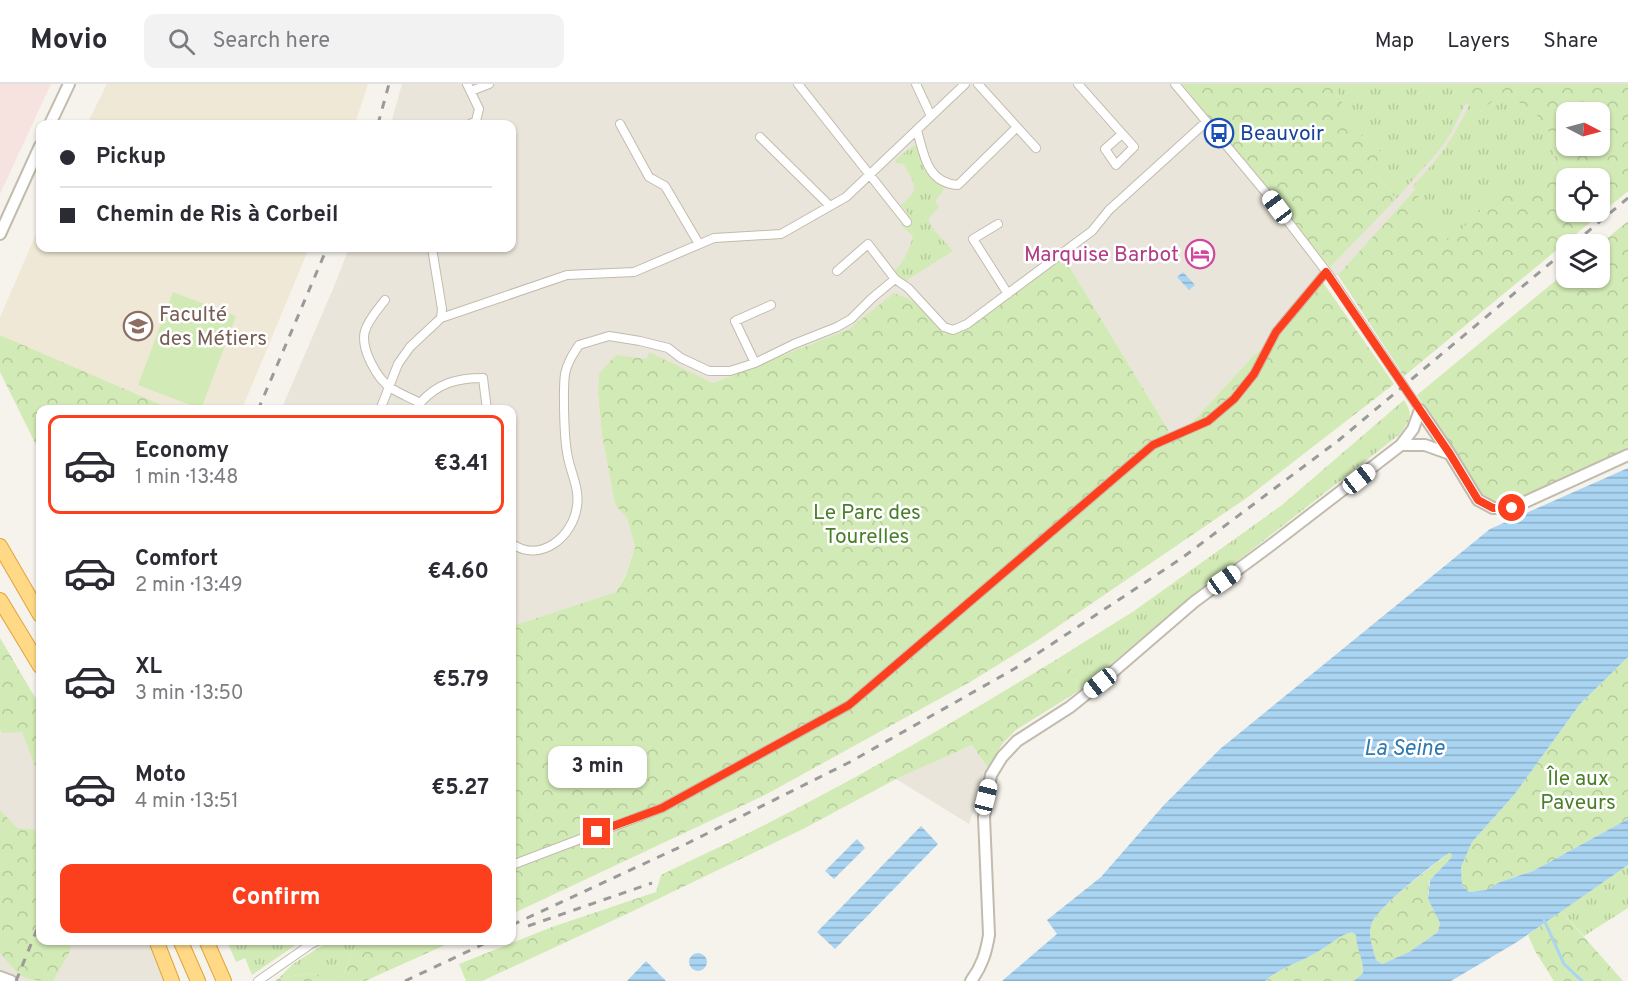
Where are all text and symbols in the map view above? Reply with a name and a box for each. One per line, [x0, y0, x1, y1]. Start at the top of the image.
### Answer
search box [144, 14, 564, 68]
text: Movio [30, 23, 108, 59]
icon: search [165, 25, 198, 58]
text: Search here [213, 28, 330, 55]
text: Map [1375, 28, 1414, 55]
text: Layers [1447, 28, 1510, 55]
text: Share [1543, 28, 1598, 55]
north arrow [1556, 102, 1610, 156]
map controls [1556, 102, 1610, 288]
bus stop icon: Beauvoir [1203, 117, 1235, 149]
place label: Beauvoir [1240, 121, 1324, 148]
text: Pickup [96, 144, 166, 171]
button: locate [1556, 168, 1610, 222]
car [1259, 187, 1295, 227]
text: Chemin de Ris à Corbeil [96, 202, 338, 229]
button: layers [1556, 234, 1610, 288]
hotel icon: Marquise Barbot [1184, 238, 1216, 270]
place label: Marquise Barbot [1024, 242, 1179, 269]
place label: Faculté des Métiers [159, 302, 267, 353]
school or university icon: Faculté des Métiers [122, 310, 154, 342]
icon: car [63, 438, 117, 492]
text: Economy [135, 438, 229, 465]
text: €3.41 [434, 451, 489, 478]
car [1339, 461, 1379, 497]
text: 1 min · 13:48 [135, 465, 238, 491]
route start [1498, 494, 1525, 521]
park label: Le Parc des Tourelles [813, 500, 921, 551]
icon: car [63, 546, 117, 600]
text: Comfort [135, 546, 218, 573]
text: €4.60 [428, 559, 489, 586]
car [1204, 562, 1244, 598]
text: 2 min · 13:49 [135, 573, 243, 599]
icon: car [63, 654, 117, 708]
text: XL [135, 654, 162, 681]
car [1080, 665, 1120, 701]
text: €5.79 [433, 667, 489, 694]
text: 3 min · 13:50 [135, 681, 244, 707]
water label: La Seine [1364, 736, 1445, 763]
callout: 3 min [548, 745, 646, 787]
text: 3 min [571, 754, 624, 780]
icon: car [63, 762, 117, 816]
text: Moto [135, 762, 186, 789]
park label: Île aux Paveurs [1540, 765, 1616, 817]
text: €5.27 [431, 775, 489, 802]
car [973, 777, 999, 817]
text: 4 min · 13:51 [135, 789, 239, 815]
route end [583, 818, 610, 845]
button: Confirm [60, 864, 492, 933]

